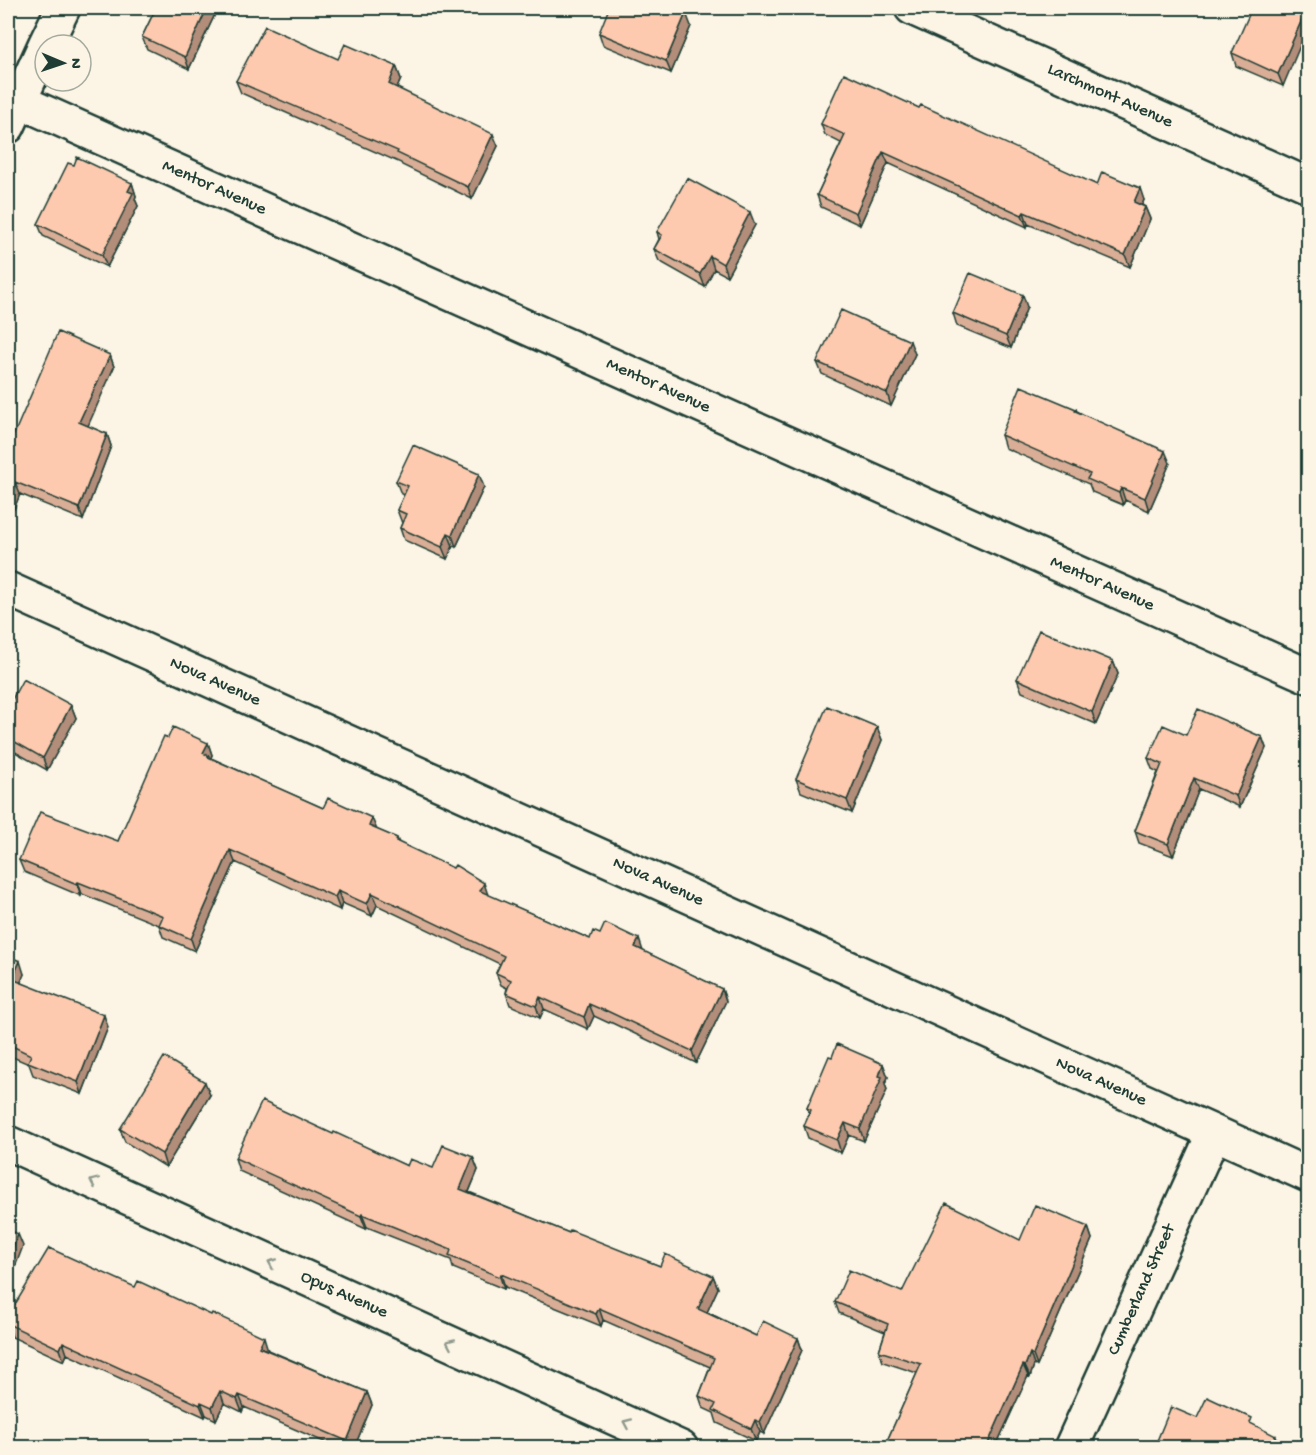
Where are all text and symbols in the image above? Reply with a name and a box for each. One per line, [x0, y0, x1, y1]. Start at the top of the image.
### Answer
north arrow [33, 33, 93, 93]
text: N [65, 58, 84, 70]
street label: Larchmont Avenue [1044, 59, 1177, 133]
street label: Mentor Avenue [159, 156, 270, 221]
street label: Mentor Avenue [603, 354, 714, 419]
street label: Mentor Avenue [1047, 552, 1158, 617]
street label: Nova Avenue [166, 653, 264, 712]
street label: Nova Avenue [609, 853, 707, 912]
street label: Nova Avenue [1052, 1053, 1150, 1112]
one-way arrow [90, 1178, 101, 1190]
street label: Cumberland Street [1104, 1220, 1181, 1359]
one-way arrow [267, 1258, 278, 1270]
street label: Opus Avenue [297, 1266, 391, 1324]
one-way arrow [445, 1338, 456, 1350]
one-way arrow [623, 1419, 634, 1431]

